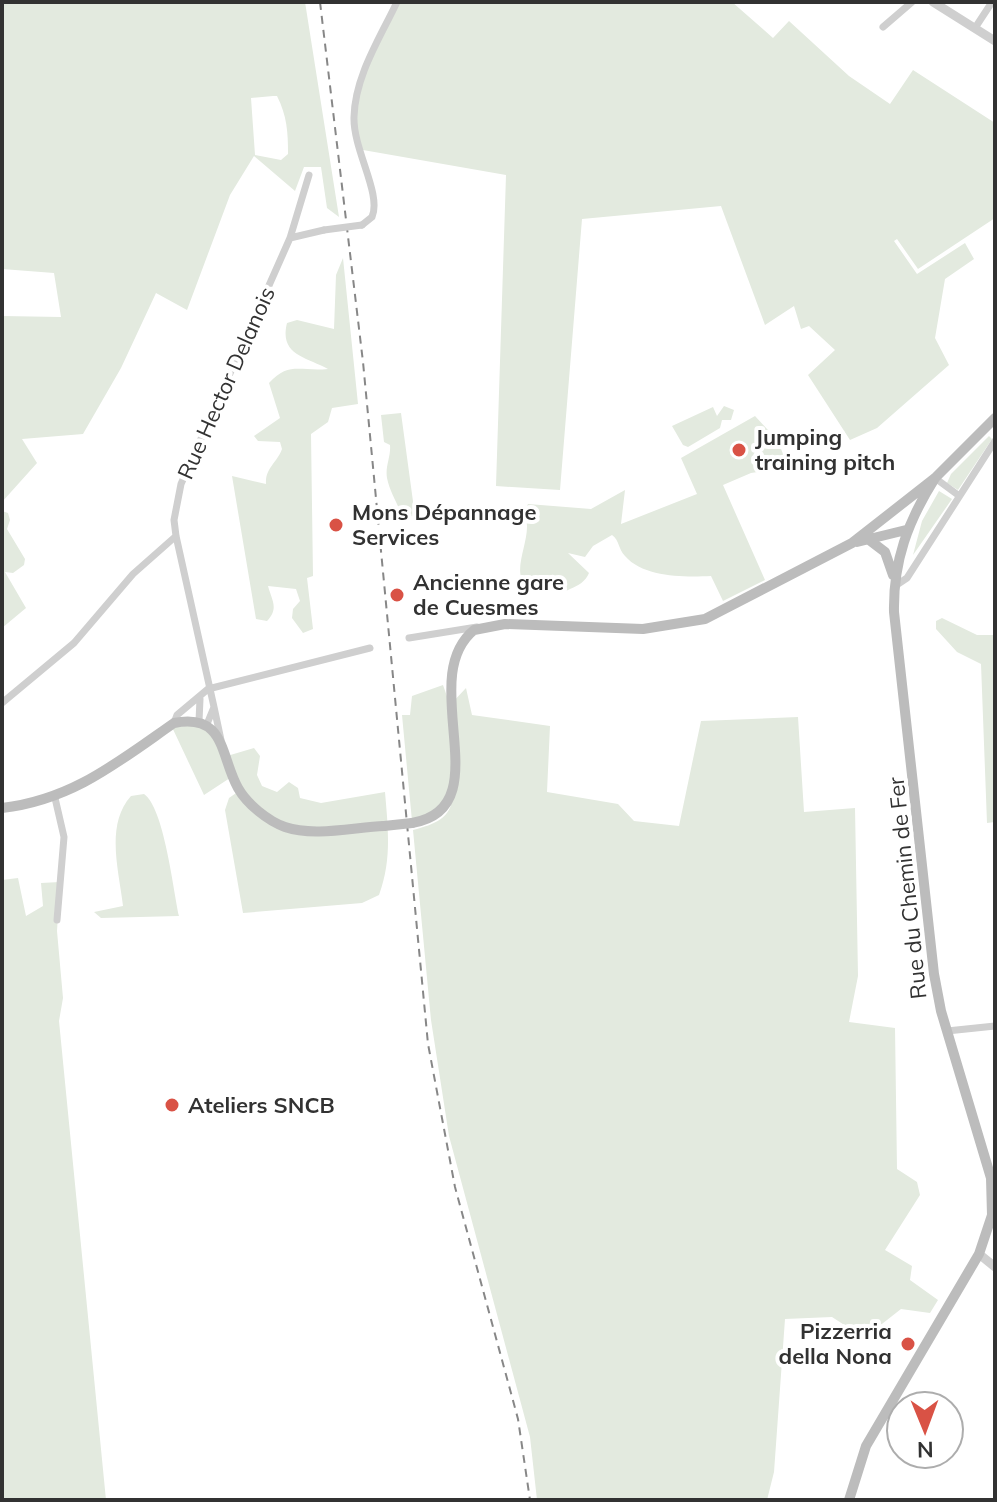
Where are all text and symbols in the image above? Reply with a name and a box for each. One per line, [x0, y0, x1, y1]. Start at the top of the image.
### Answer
street label: Rue Hector Delanois [171, 282, 281, 484]
place label: Jumping training pitch [755, 423, 895, 476]
marker: Jumping training pitch [730, 441, 748, 459]
place label: Mons Dépannage Services [352, 498, 537, 551]
marker: Mons Dépannage Services [327, 516, 345, 534]
place label: Ancienne gare de Cuesmes [413, 568, 564, 621]
marker: Ancienne gare de Cuesmes [388, 586, 406, 604]
street label: Rue du Chemin de Fer [881, 776, 933, 1000]
place label: Ateliers SNCB [188, 1091, 335, 1119]
marker: Ateliers SNCB [163, 1096, 181, 1114]
place label: Pizzerria della Nona [779, 1317, 892, 1370]
marker: Pizzerria della Nona [899, 1335, 917, 1353]
north arrow [885, 1390, 965, 1470]
text: N [917, 1436, 934, 1464]

